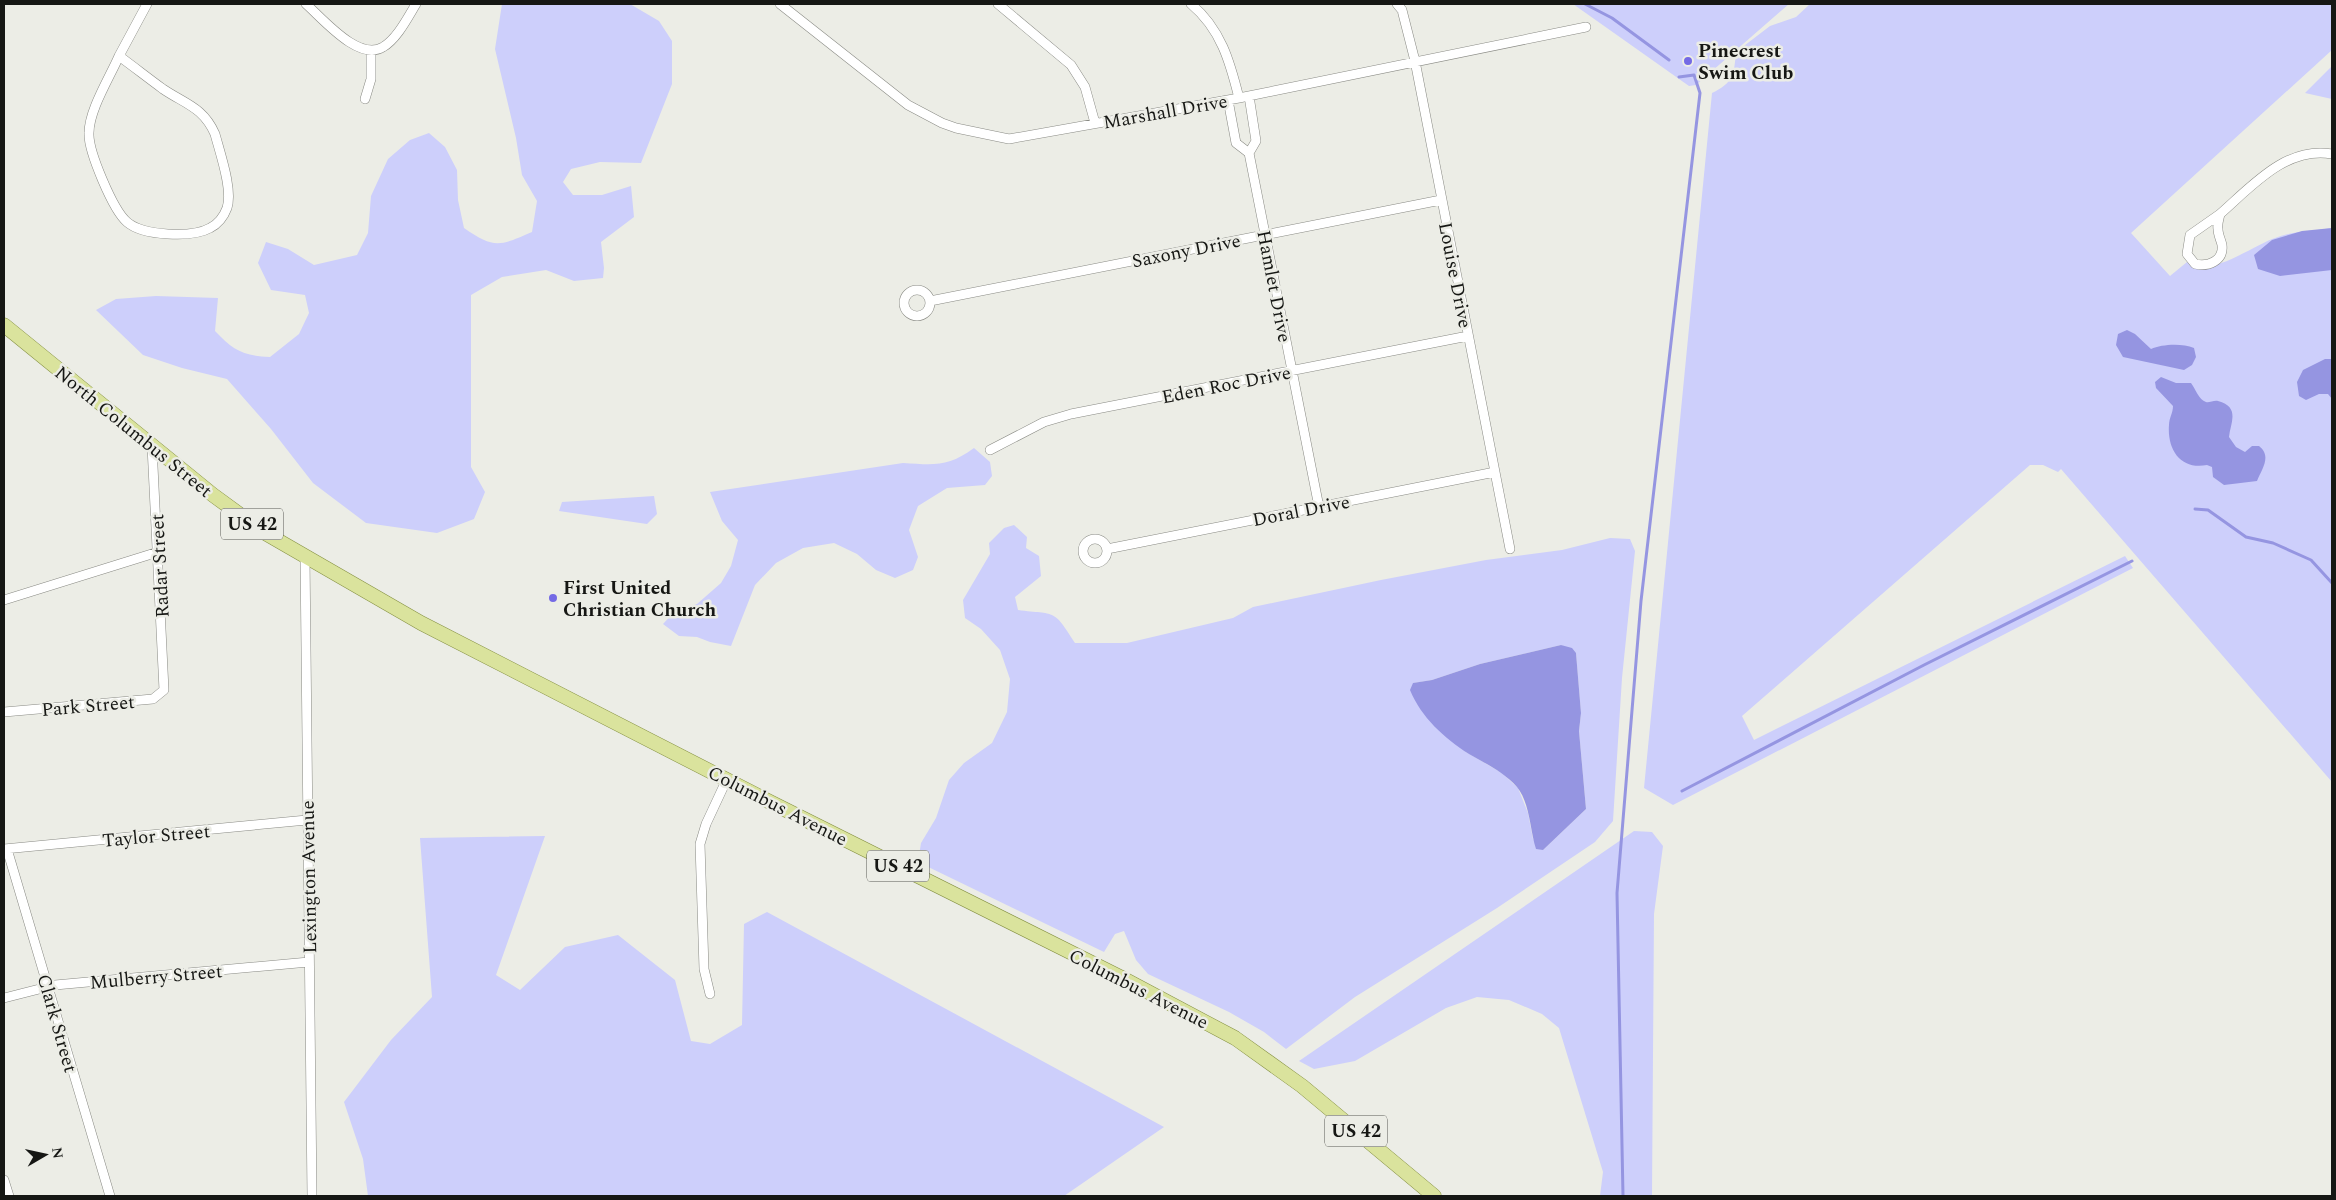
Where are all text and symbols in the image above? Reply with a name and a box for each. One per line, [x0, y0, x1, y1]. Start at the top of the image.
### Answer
place label: Pinecrest Swim Club [1698, 37, 1793, 88]
marker: Pinecrest Swim Club [1682, 55, 1694, 67]
street label: Marshall Drive [1101, 87, 1230, 138]
street label: Louise Drive [1430, 220, 1479, 331]
street label: Saxony Drive [1129, 227, 1243, 276]
street label: Hamlet Drive [1248, 228, 1299, 345]
street label: North Columbus Street [48, 359, 219, 505]
street label: Eden Roc Drive [1159, 359, 1294, 412]
street label: Doral Drive [1250, 488, 1353, 535]
road number: US 42 [221, 508, 283, 540]
street label: Radar Street [143, 513, 178, 619]
place label: First United Christian Church [563, 574, 716, 625]
marker: First United Christian Church [547, 592, 559, 604]
street label: Park Street [40, 688, 136, 725]
street label: Columbus Avenue [702, 759, 852, 854]
street label: Lexington Avenue [294, 800, 325, 954]
street label: Taylor Street [101, 817, 212, 856]
road number: US 42 [867, 850, 929, 881]
street label: Columbus Avenue [1063, 942, 1213, 1037]
street label: Mulberry Street [89, 957, 224, 998]
street label: Clark Street [29, 971, 85, 1076]
road number: US 42 [1325, 1116, 1387, 1146]
north arrow [20, 1130, 70, 1180]
text: N [46, 1146, 69, 1160]

